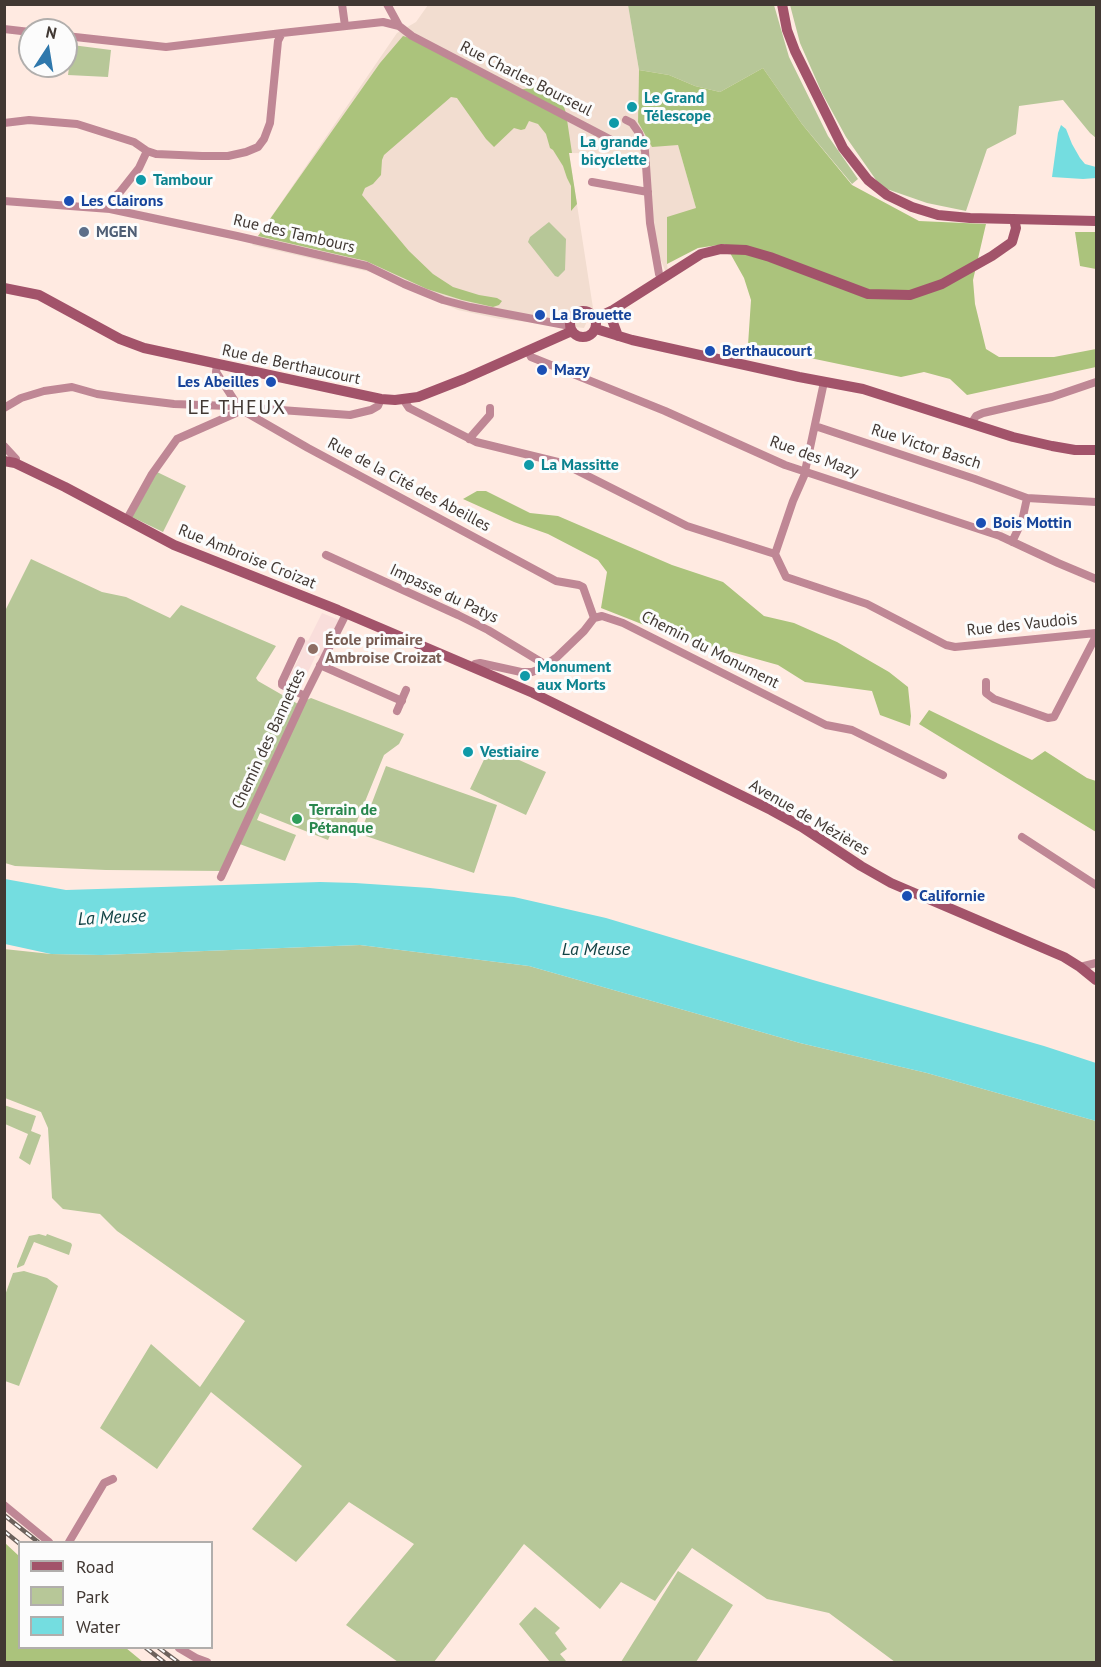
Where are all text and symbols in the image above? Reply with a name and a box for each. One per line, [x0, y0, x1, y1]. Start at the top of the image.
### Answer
north arrow [18, 18, 78, 78]
text: N [44, 21, 59, 43]
street label: Rue Charles Bourseul [457, 37, 595, 121]
place label: Le Grand Télescope [644, 88, 711, 126]
marker: Le Grand Télescope [625, 100, 639, 114]
marker: La grande bicyclette [607, 116, 621, 130]
place label: La grande bicyclette [580, 132, 648, 170]
place label: Tambour [153, 170, 213, 190]
marker: Tambour [134, 173, 148, 187]
place label: Les Clairons [81, 191, 163, 211]
marker: Les Clairons [62, 194, 76, 208]
street label: Rue des Tambours [231, 211, 357, 257]
place label: MGEN [96, 222, 137, 242]
marker: MGEN [77, 225, 91, 239]
place label: La Brouette [552, 305, 632, 325]
marker: La Brouette [533, 308, 547, 322]
street label: Rue de Berthaucourt [220, 341, 362, 389]
place label: Berthaucourt [722, 341, 812, 361]
marker: Berthaucourt [703, 344, 717, 358]
place label: Mazy [554, 360, 590, 380]
marker: Mazy [535, 363, 549, 377]
place label: Les Abeilles [177, 372, 259, 392]
marker: Les Abeilles [264, 375, 278, 389]
district label: LE THEUX [187, 396, 287, 420]
street label: Rue Victor Basch [869, 420, 983, 474]
street label: Rue des Mazy [767, 432, 861, 482]
street label: Rue de la Cité des Abeilles [324, 434, 494, 536]
place label: La Massitte [541, 455, 619, 475]
marker: La Massitte [522, 458, 536, 472]
place label: Bois Mottin [993, 513, 1072, 533]
marker: Bois Mottin [974, 516, 988, 530]
street label: Rue Ambroise Croizat [175, 521, 319, 593]
street label: Impasse du Patys [387, 560, 501, 628]
street label: Chemin du Monument [638, 607, 782, 693]
street label: Rue des Vaudois [966, 610, 1078, 640]
place label: École primaire Ambroise Croizat [325, 630, 442, 668]
marker: École primaire Ambroise Croizat [306, 642, 320, 656]
place label: Monument aux Morts [537, 657, 611, 695]
street label: Chemin des Bannettes [228, 666, 310, 812]
marker: Monument aux Morts [518, 669, 532, 683]
place label: Vestiaire [480, 742, 539, 762]
marker: Vestiaire [461, 745, 475, 759]
street label: Avenue de Mézières [745, 776, 873, 860]
place label: Terrain de Pétanque [309, 800, 377, 838]
marker: Terrain de Pétanque [290, 812, 304, 826]
place label: Californie [919, 886, 985, 906]
marker: Californie [900, 889, 914, 903]
water label: La Meuse [77, 905, 147, 931]
water label: La Meuse [562, 939, 630, 961]
legend [18, 1541, 213, 1649]
text: Road [76, 1555, 114, 1578]
text: Park [76, 1585, 109, 1608]
text: Water [76, 1615, 120, 1638]

